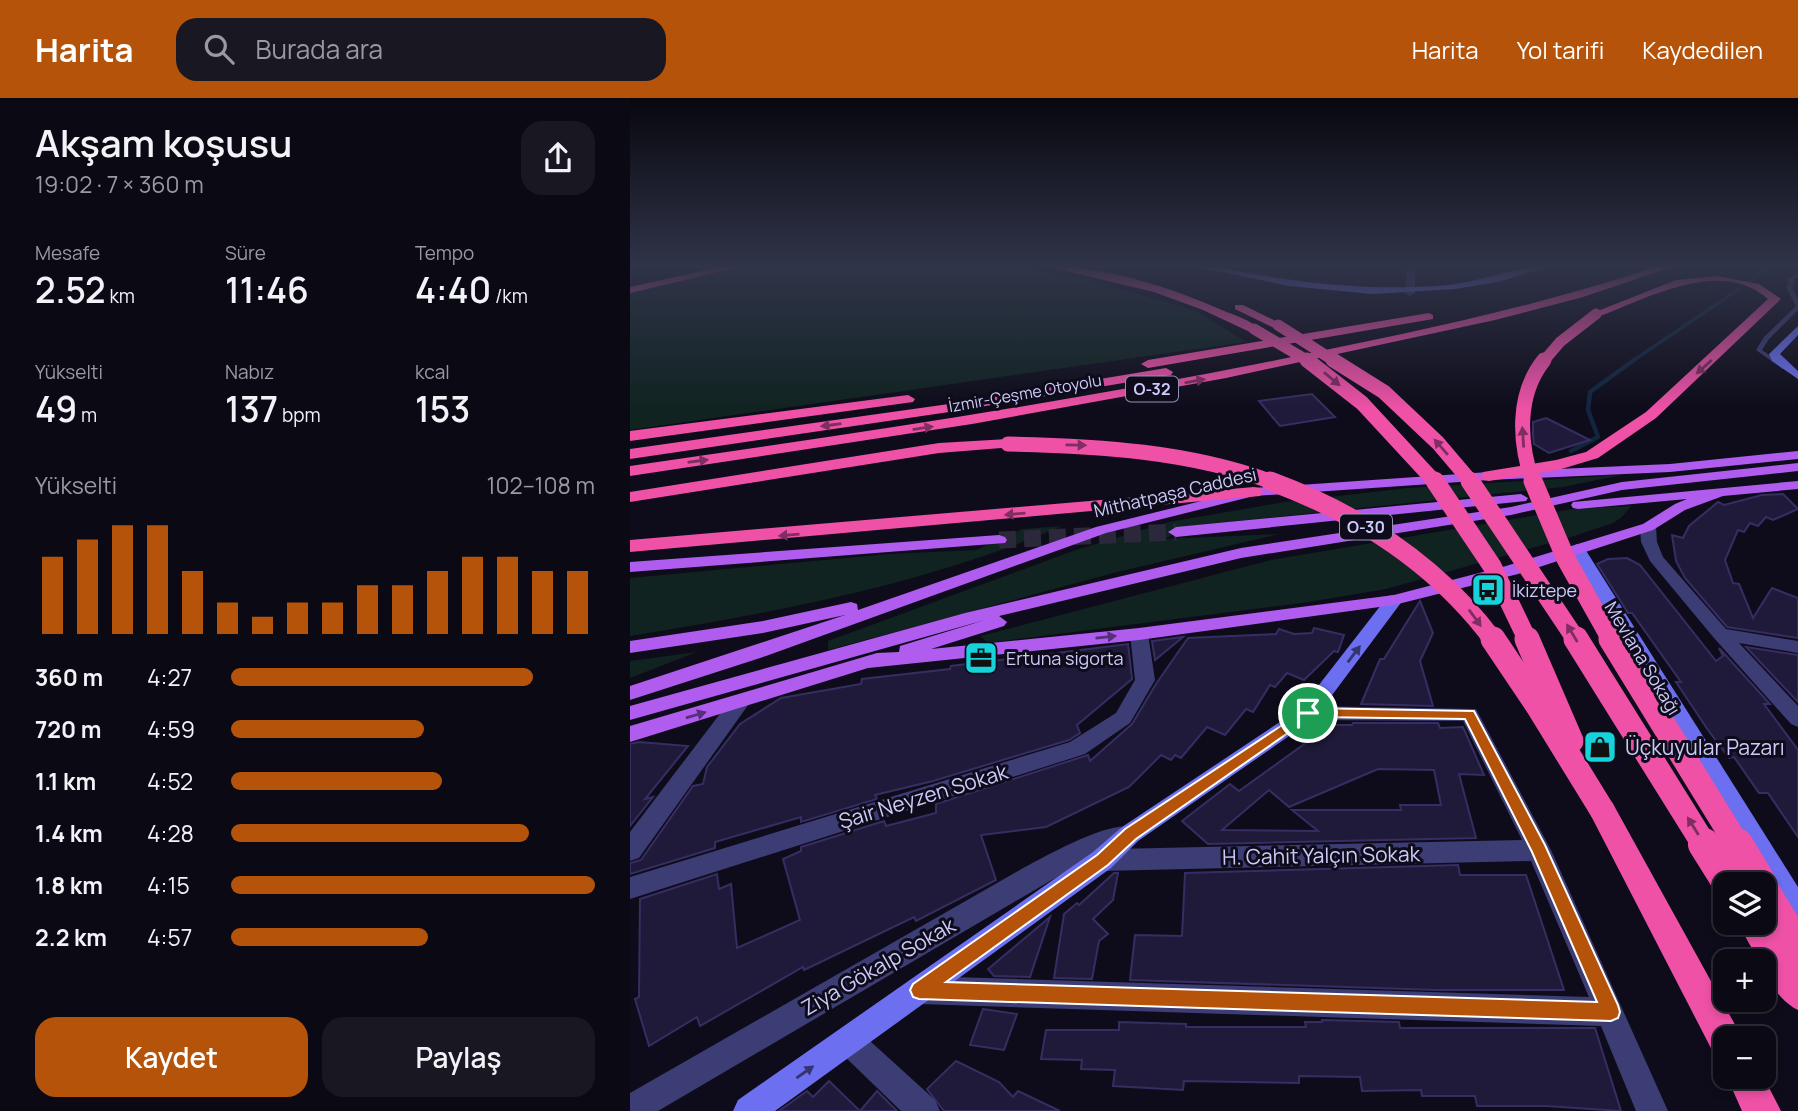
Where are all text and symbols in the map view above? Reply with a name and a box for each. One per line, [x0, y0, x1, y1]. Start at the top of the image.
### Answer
search box [176, 18, 666, 81]
text: Harita [35, 27, 134, 72]
icon: search [200, 30, 238, 68]
text: Burada ara [256, 31, 383, 67]
text: Harita [1412, 33, 1479, 66]
text: Yol tarifi [1517, 33, 1604, 66]
text: Kaydedilen [1642, 33, 1763, 66]
text: Akşam koşusu [35, 116, 292, 168]
button: share [521, 121, 595, 195]
text: 19:02 · 7 × 360 m [35, 168, 204, 200]
text: Mesafe [35, 240, 100, 266]
text: Süre [225, 240, 266, 266]
text: Tempo [415, 240, 474, 266]
text: 2.52 [35, 266, 106, 314]
text: 11:46 [225, 266, 309, 314]
text: 4:40 [415, 266, 491, 314]
text: km [106, 283, 135, 309]
text: /km [491, 283, 528, 309]
text: Yükselti [35, 359, 103, 385]
text: Nabız [225, 359, 274, 385]
text: kcal [415, 359, 450, 385]
one-way arrow [1695, 359, 1713, 375]
street label: İzmir-Çeşme Otoyolu [947, 369, 1103, 417]
one-way arrow [1323, 372, 1341, 387]
one-way arrow [1184, 375, 1206, 386]
road number: O-32 [1126, 376, 1178, 402]
text: 49 [35, 385, 77, 433]
text: 137 [225, 385, 278, 433]
text: 153 [415, 385, 470, 433]
text: m [77, 402, 97, 428]
text: bpm [278, 402, 321, 428]
one-way arrow [820, 419, 842, 430]
one-way arrow [912, 422, 934, 433]
one-way arrow [1517, 426, 1528, 448]
one-way arrow [1066, 439, 1088, 450]
one-way arrow [1434, 439, 1449, 456]
one-way arrow [687, 456, 709, 467]
street label: Mithatpaşa Caddesi [1091, 462, 1259, 522]
text: Yükselti [35, 469, 117, 501]
text: 102–108 m [486, 469, 595, 501]
one-way arrow [1004, 509, 1026, 520]
road number: O-30 [1340, 514, 1392, 540]
one-way arrow [778, 530, 800, 541]
bus stop icon: İkiztepe [1469, 571, 1507, 609]
place label: İkiztepe [1512, 578, 1577, 602]
street label: Mevlana Sokağı [1600, 597, 1686, 719]
one-way arrow [1468, 609, 1482, 627]
one-way arrow [1566, 624, 1578, 643]
one-way arrow [1095, 631, 1117, 642]
office icon: Ertuna sigorta [962, 639, 1000, 677]
one-way arrow [1346, 645, 1360, 663]
place label: Ertuna sigorta [1006, 646, 1124, 670]
text: 360 m [35, 661, 103, 693]
text: 4:27 [147, 661, 192, 693]
pin [1278, 683, 1338, 743]
icon: arrive [1289, 694, 1327, 732]
one-way arrow [685, 710, 706, 720]
text: 720 m [35, 713, 101, 745]
text: 4:59 [147, 713, 195, 745]
shop icon: Üçkuyular Pazarı [1581, 728, 1619, 766]
place label: Üçkuyular Pazarı [1625, 733, 1785, 761]
street label: Şair Neyzen Sokak [835, 757, 1012, 835]
text: 1.1 km [35, 765, 96, 797]
text: 4:52 [147, 765, 193, 797]
one-way arrow [1686, 816, 1699, 836]
text: 1.4 km [35, 817, 103, 849]
text: 4:28 [147, 817, 194, 849]
street label: H. Cahit Yalçın Sokak [1222, 839, 1421, 871]
text: 1.8 km [35, 869, 103, 901]
text: 4:15 [147, 869, 190, 901]
map controls [1713, 872, 1776, 1089]
button: layers [1713, 872, 1776, 935]
street label: Ziya Gökalp Sokak [796, 910, 960, 1021]
text: 2.2 km [35, 921, 107, 953]
text: 4:57 [147, 921, 192, 953]
button: + [1713, 949, 1776, 1012]
button: Kaydet [35, 1017, 308, 1097]
button: Paylaş [322, 1017, 595, 1097]
button: − [1713, 1026, 1776, 1089]
one-way arrow [796, 1065, 814, 1079]

